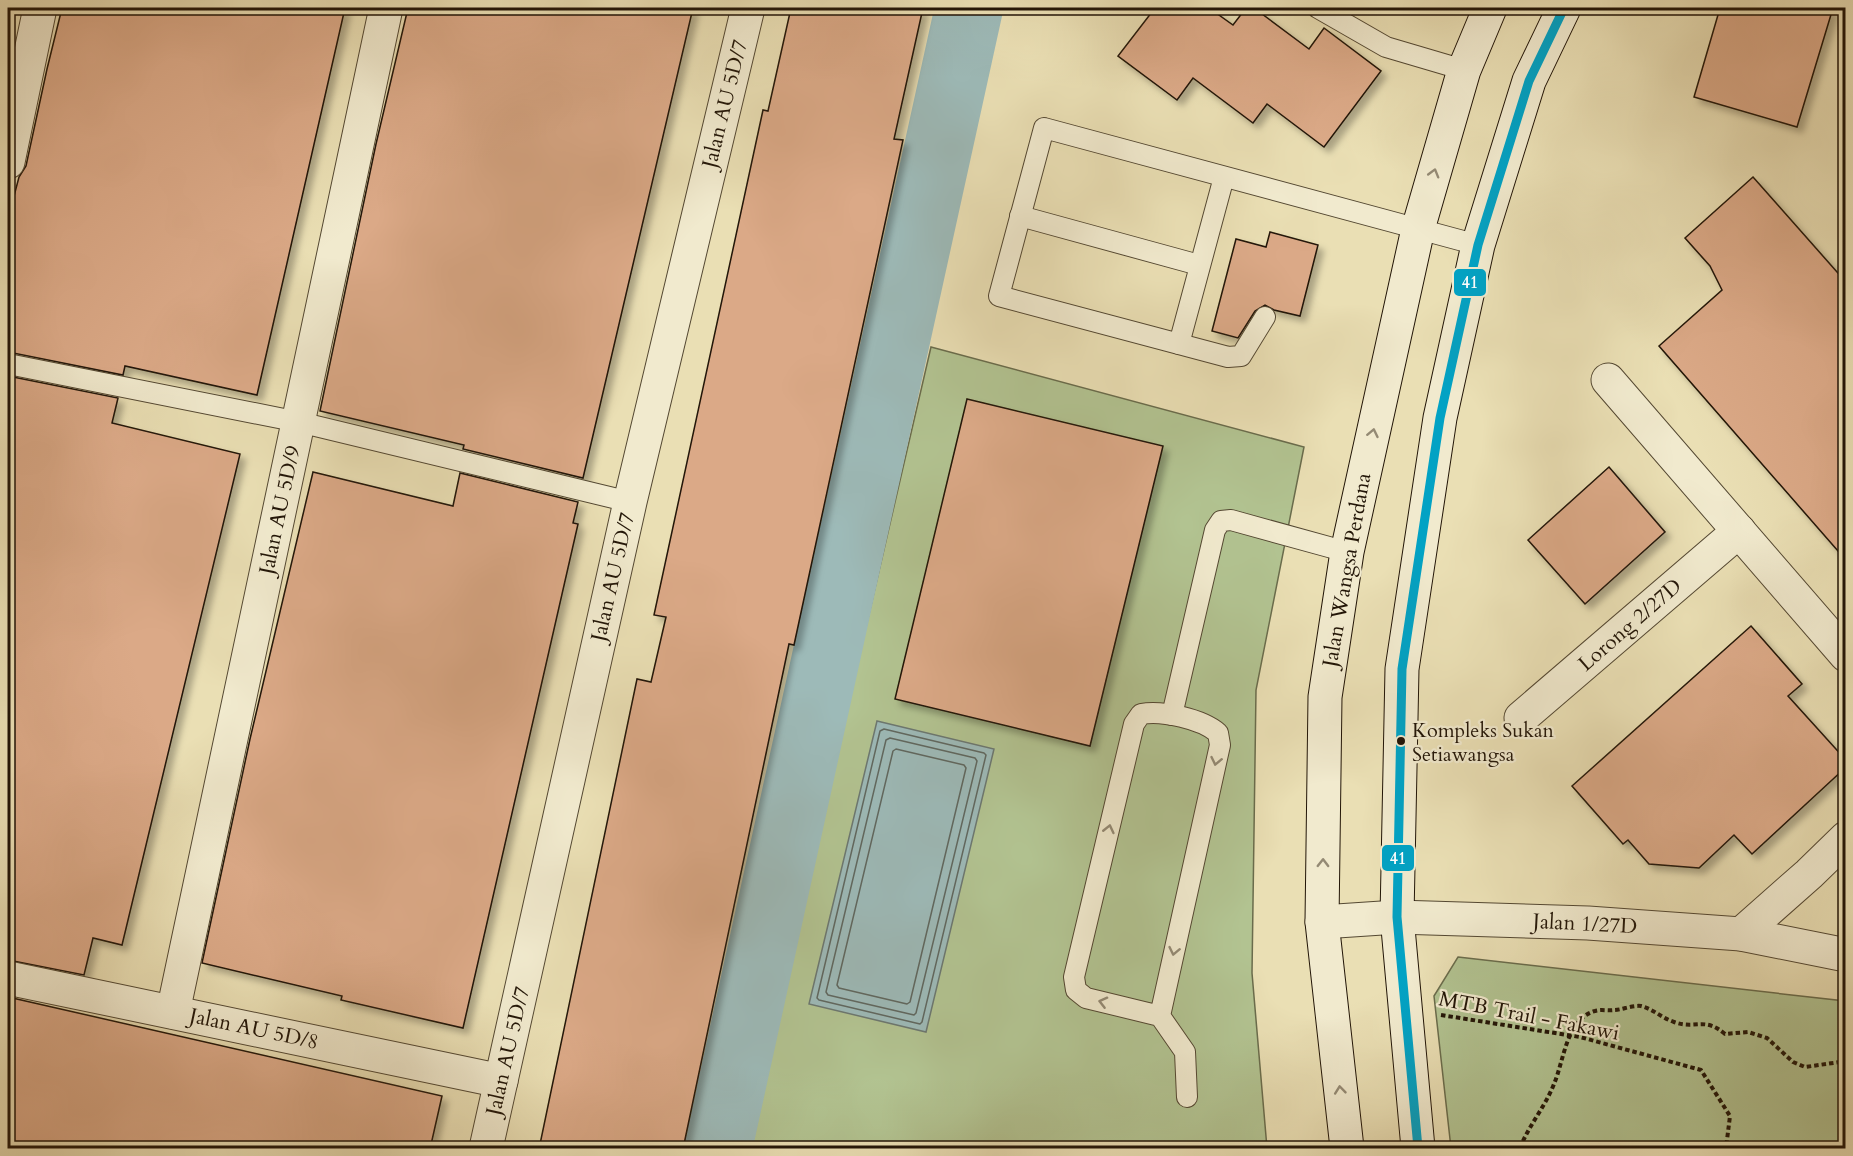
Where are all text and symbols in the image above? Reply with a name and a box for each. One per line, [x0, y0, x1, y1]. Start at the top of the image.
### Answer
street label: Jalan AU 5D/7 [694, 37, 755, 174]
one-way arrow [1427, 168, 1439, 179]
line badge: 41 [1453, 268, 1487, 297]
text: 41 [1462, 272, 1478, 294]
one-way arrow [1366, 428, 1379, 438]
street label: Jalan AU 5D/9 [252, 443, 308, 580]
street label: Jalan Wangsa Perdana [1315, 471, 1378, 672]
street label: Jalan AU 5D/7 [583, 510, 642, 647]
street label: Lorong 2/27D [1572, 572, 1688, 678]
place label: Kompleks Sukan Setiawangsa [1412, 717, 1555, 768]
marker: Kompleks Sukan Setiawangsa [1395, 735, 1407, 747]
one-way arrow [1210, 756, 1223, 766]
one-way arrow [1102, 825, 1115, 835]
line badge: 41 [1381, 844, 1415, 872]
text: 41 [1390, 848, 1406, 870]
one-way arrow [1317, 859, 1329, 868]
street label: Jalan 1/27D [1529, 907, 1638, 941]
one-way arrow [1168, 946, 1181, 956]
street label: Jalan AU 5D/7 [478, 984, 537, 1121]
street label: MTB Trail - Fakawi [1436, 984, 1622, 1048]
one-way arrow [1098, 997, 1108, 1010]
street label: Jalan AU 5D/8 [184, 1001, 321, 1057]
one-way arrow [1334, 1086, 1347, 1095]

